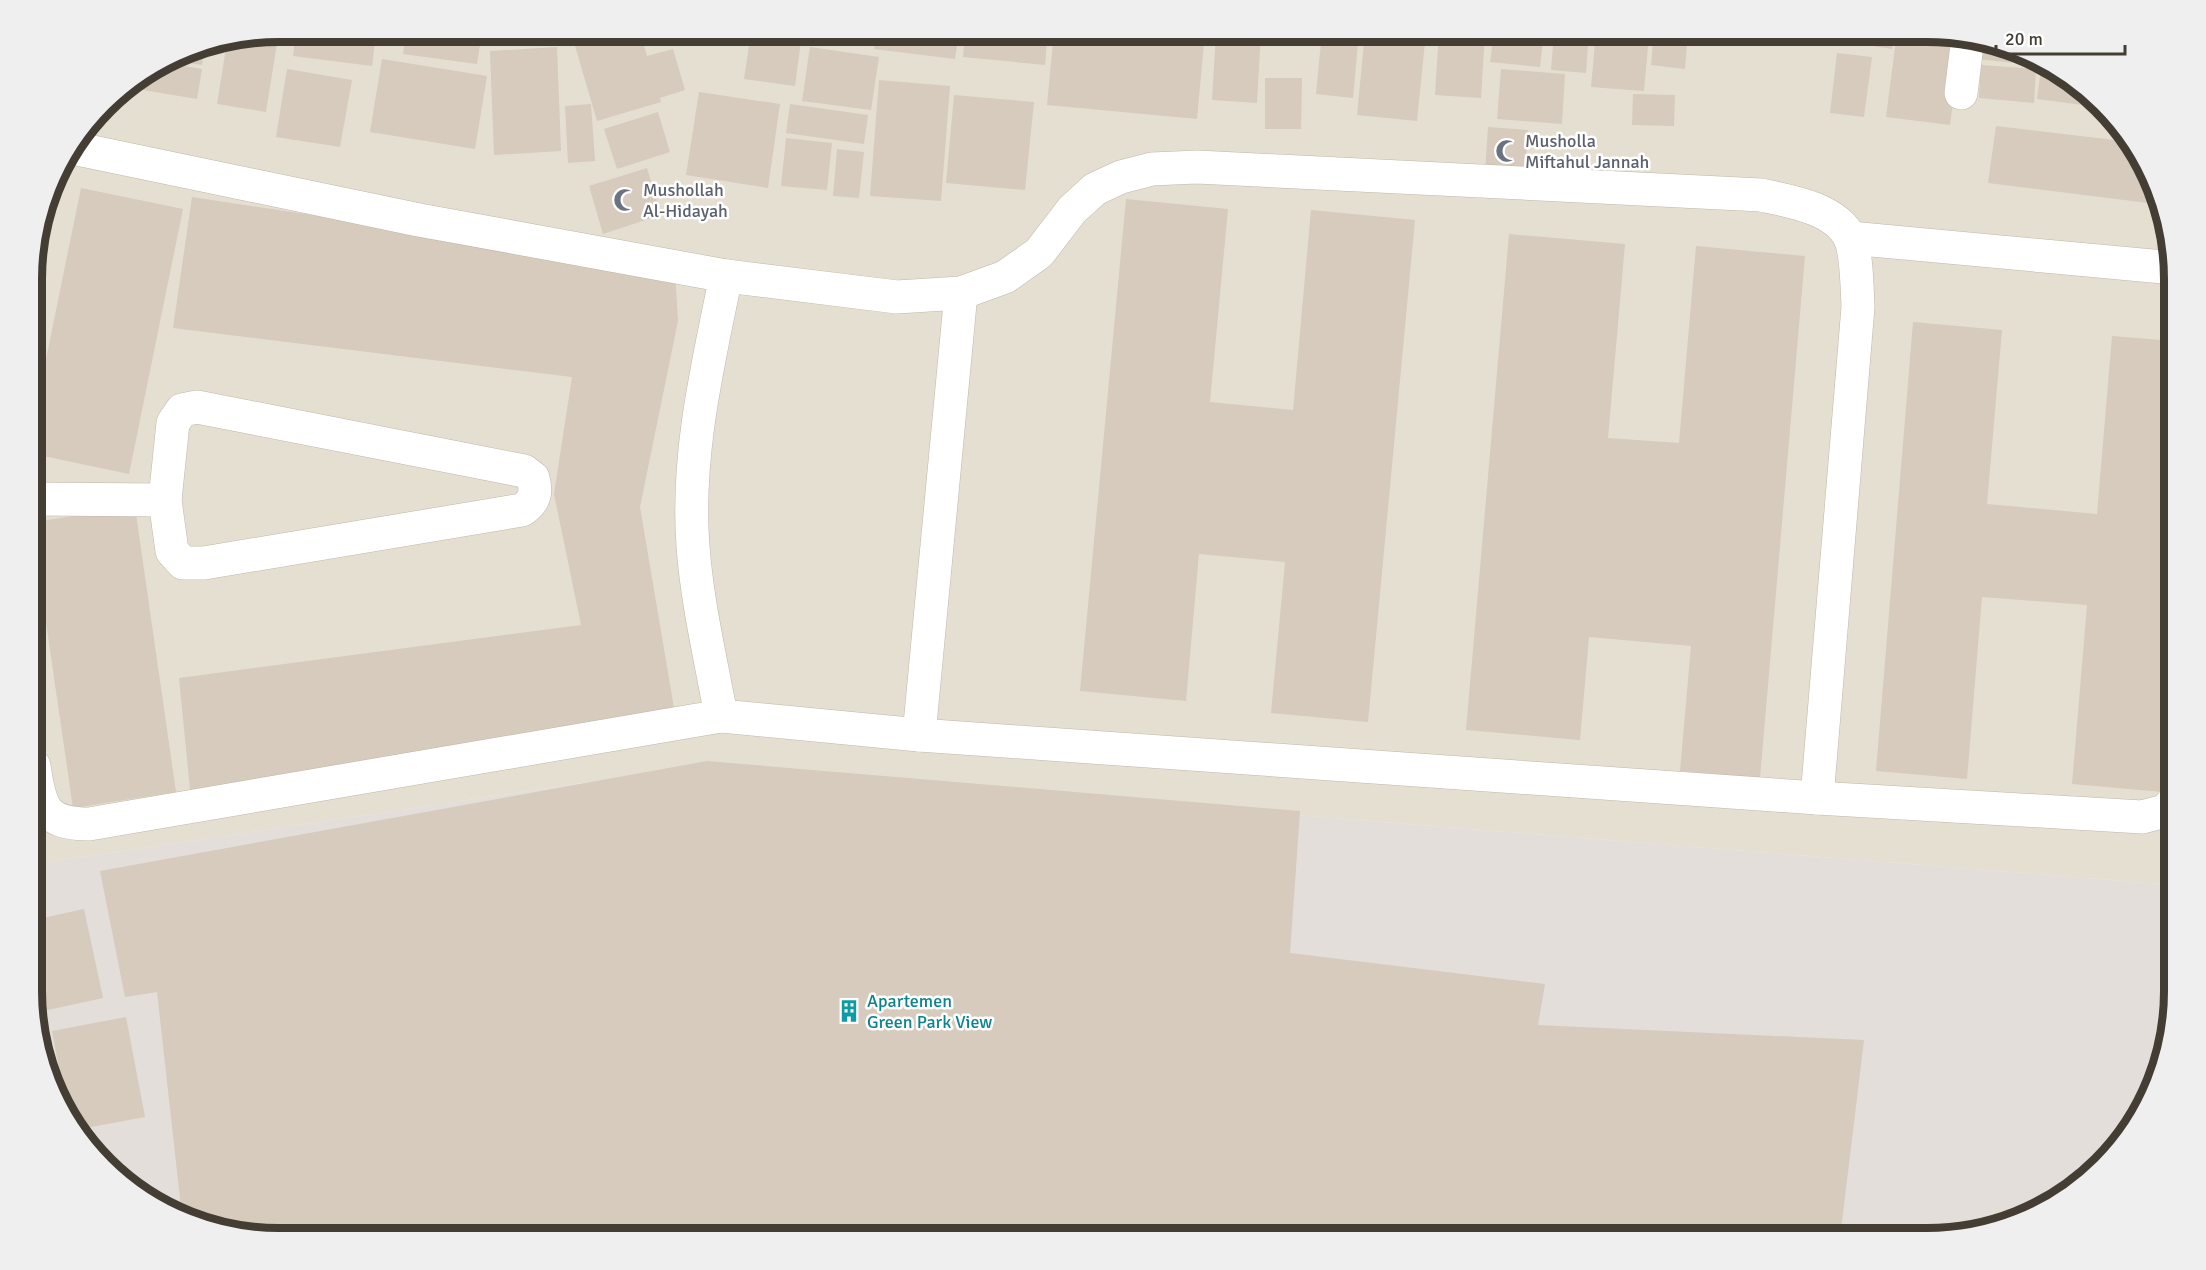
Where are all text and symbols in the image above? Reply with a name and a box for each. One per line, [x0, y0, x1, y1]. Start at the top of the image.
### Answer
scale bar [1996, 18, 2125, 56]
text: 20 m [2005, 28, 2043, 50]
place label: Musholla Miftahul Jannah [1525, 130, 1649, 173]
mosque icon: Musholla Miftahul Jannah [1494, 138, 1520, 164]
place label: Mushollah Al-Hidayah [643, 179, 728, 222]
mosque icon: Mushollah Al-Hidayah [612, 187, 638, 213]
place label: Apartemen Green Park View [867, 990, 992, 1033]
building icon: Apartemen Green Park View [836, 998, 862, 1024]

